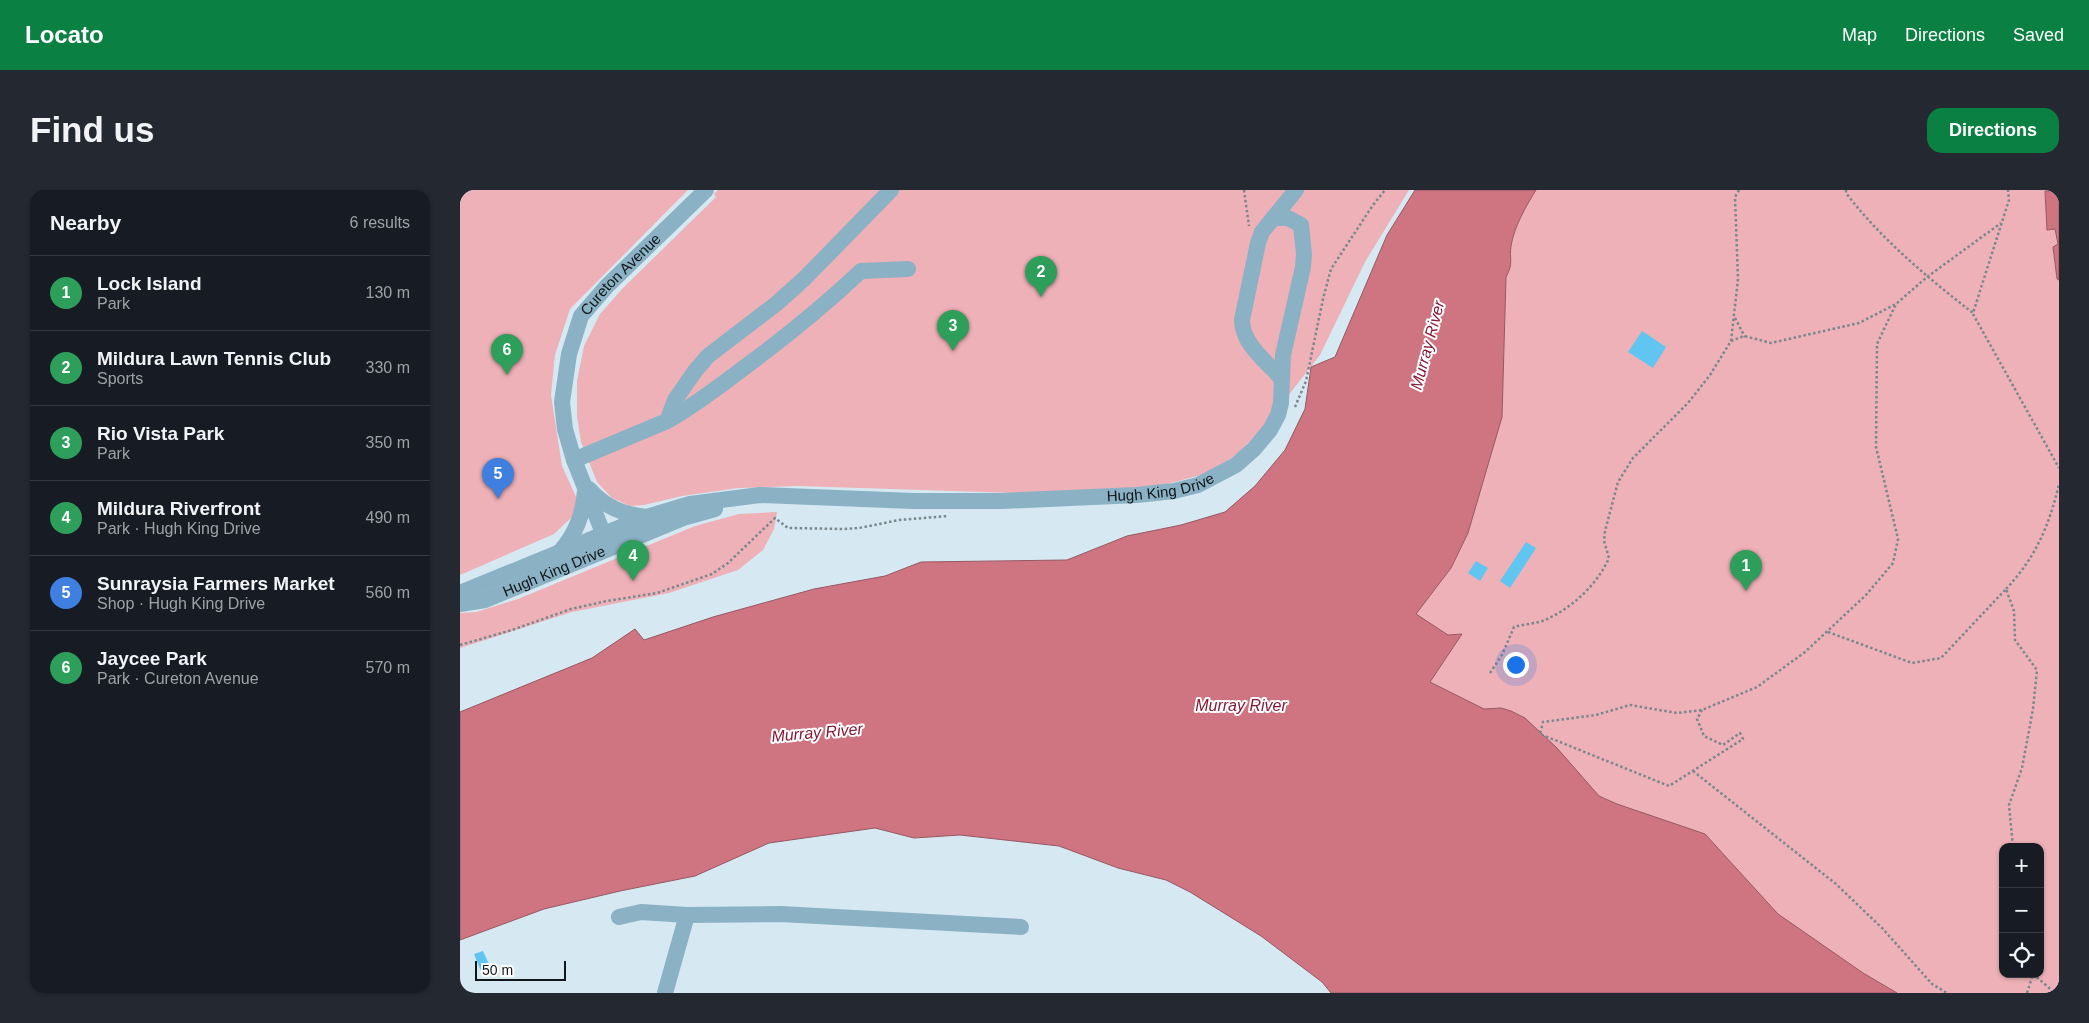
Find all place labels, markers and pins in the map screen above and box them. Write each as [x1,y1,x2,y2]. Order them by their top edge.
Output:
pin: 2 [1025,256,1057,297]
pin: 3 [937,310,969,351]
pin: 6 [491,334,523,375]
pin: 5 [482,458,514,499]
pin: 4 [617,540,649,581]
pin: 1 [1730,550,1762,591]

